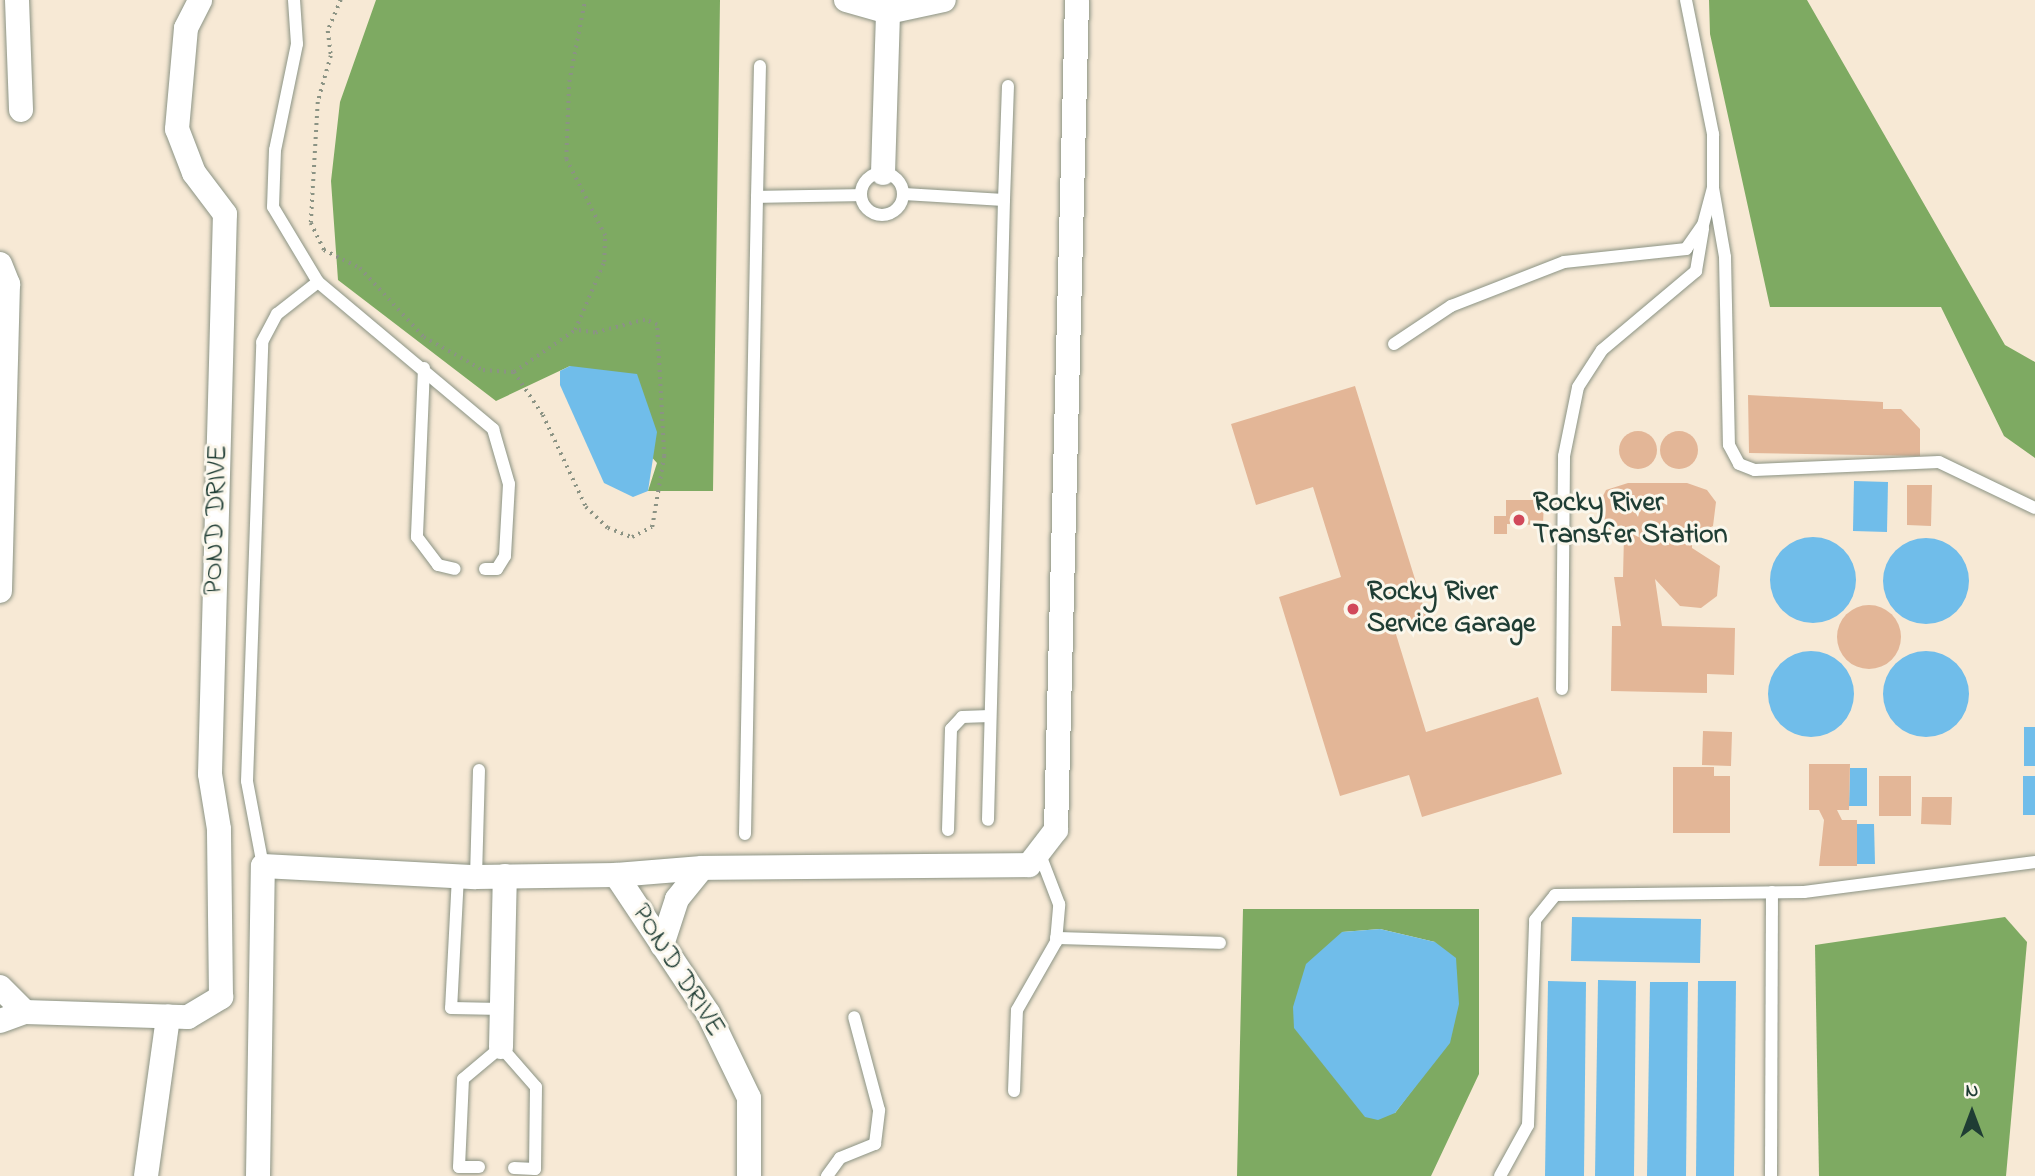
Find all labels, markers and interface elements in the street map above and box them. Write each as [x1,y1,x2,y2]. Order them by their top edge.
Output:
street label: POND DRIVE [198,444,236,596]
place label: Rocky River Transfer Station [1533,487,1727,553]
marker: Rocky River Transfer Station [1511,512,1527,528]
place label: Rocky River Service Garage [1367,576,1536,642]
marker: Rocky River Service Garage [1345,601,1361,617]
street label: POND DRIVE [623,898,731,1044]
north arrow [1937,1078,2007,1148]
text: N [1966,1078,1978,1105]

